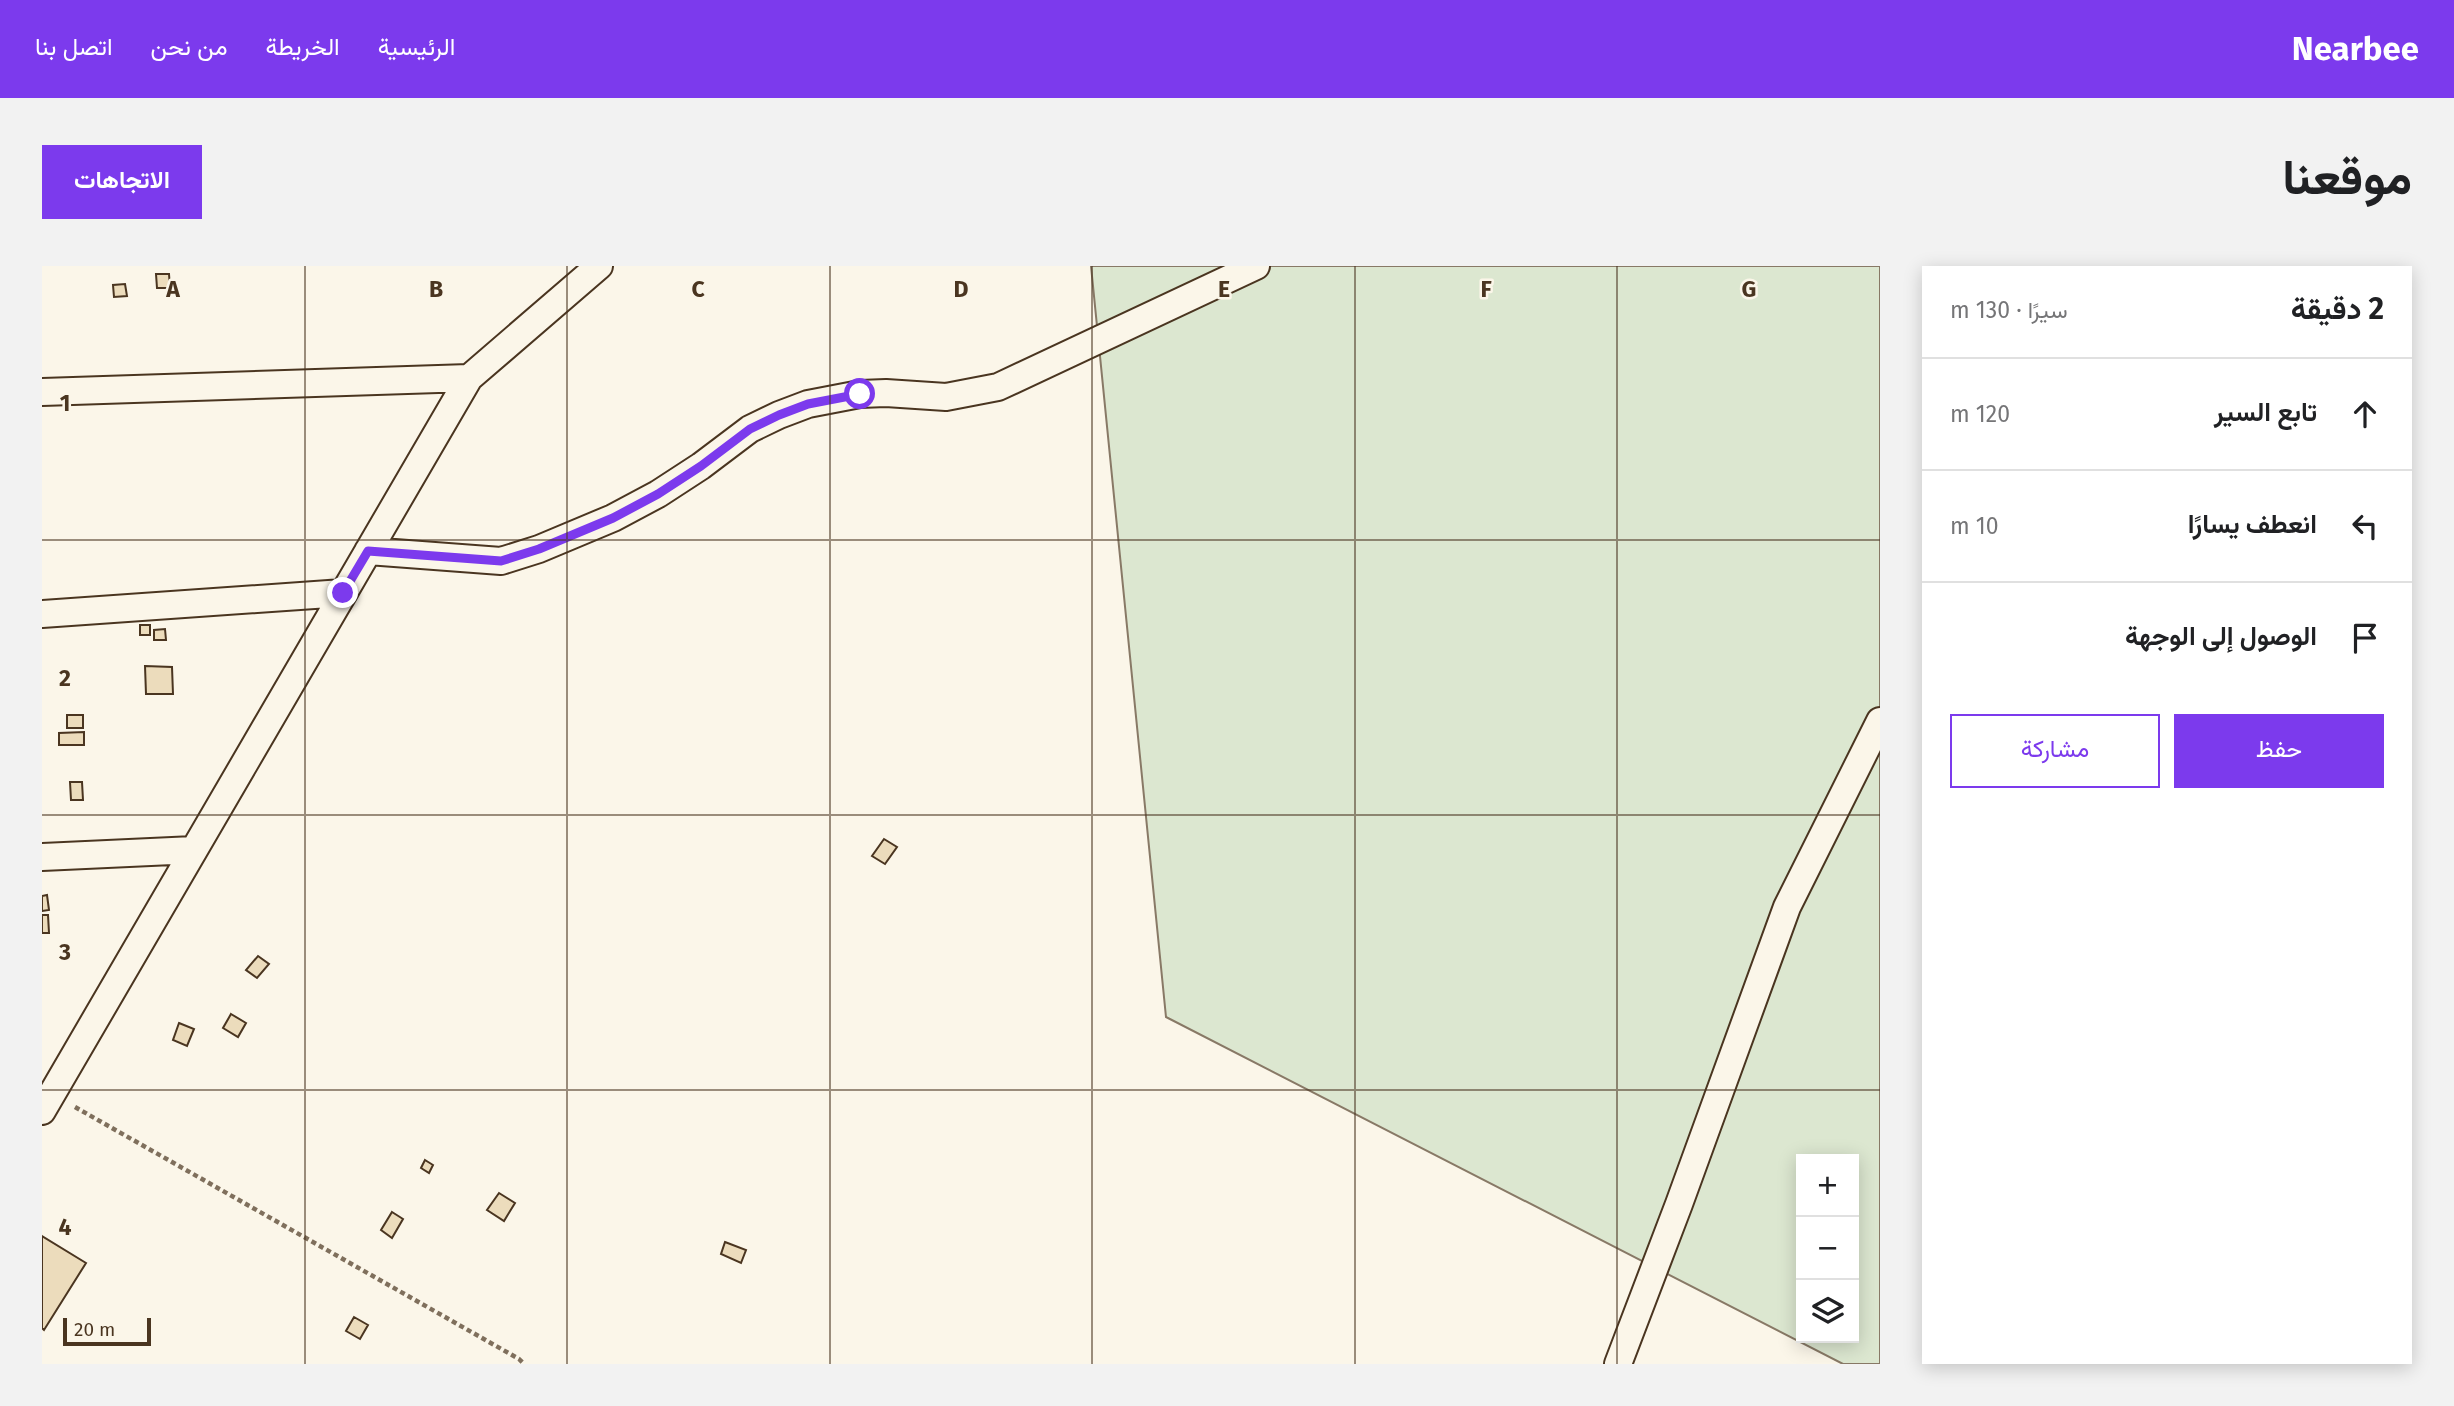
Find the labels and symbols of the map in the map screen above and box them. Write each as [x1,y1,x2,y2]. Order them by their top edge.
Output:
text: A [165,275,180,303]
text: B [429,275,443,303]
text: C [691,275,705,303]
text: D [954,275,969,303]
text: E [1218,275,1230,303]
text: F [1480,275,1492,303]
text: G [1742,275,1756,303]
route start [844,378,875,409]
text: 1 [60,389,70,417]
route end [327,577,358,608]
text: 2 [59,664,71,692]
text: 3 [58,938,71,966]
text: 4 [59,1213,72,1241]
scale bar [63,1315,150,1347]

